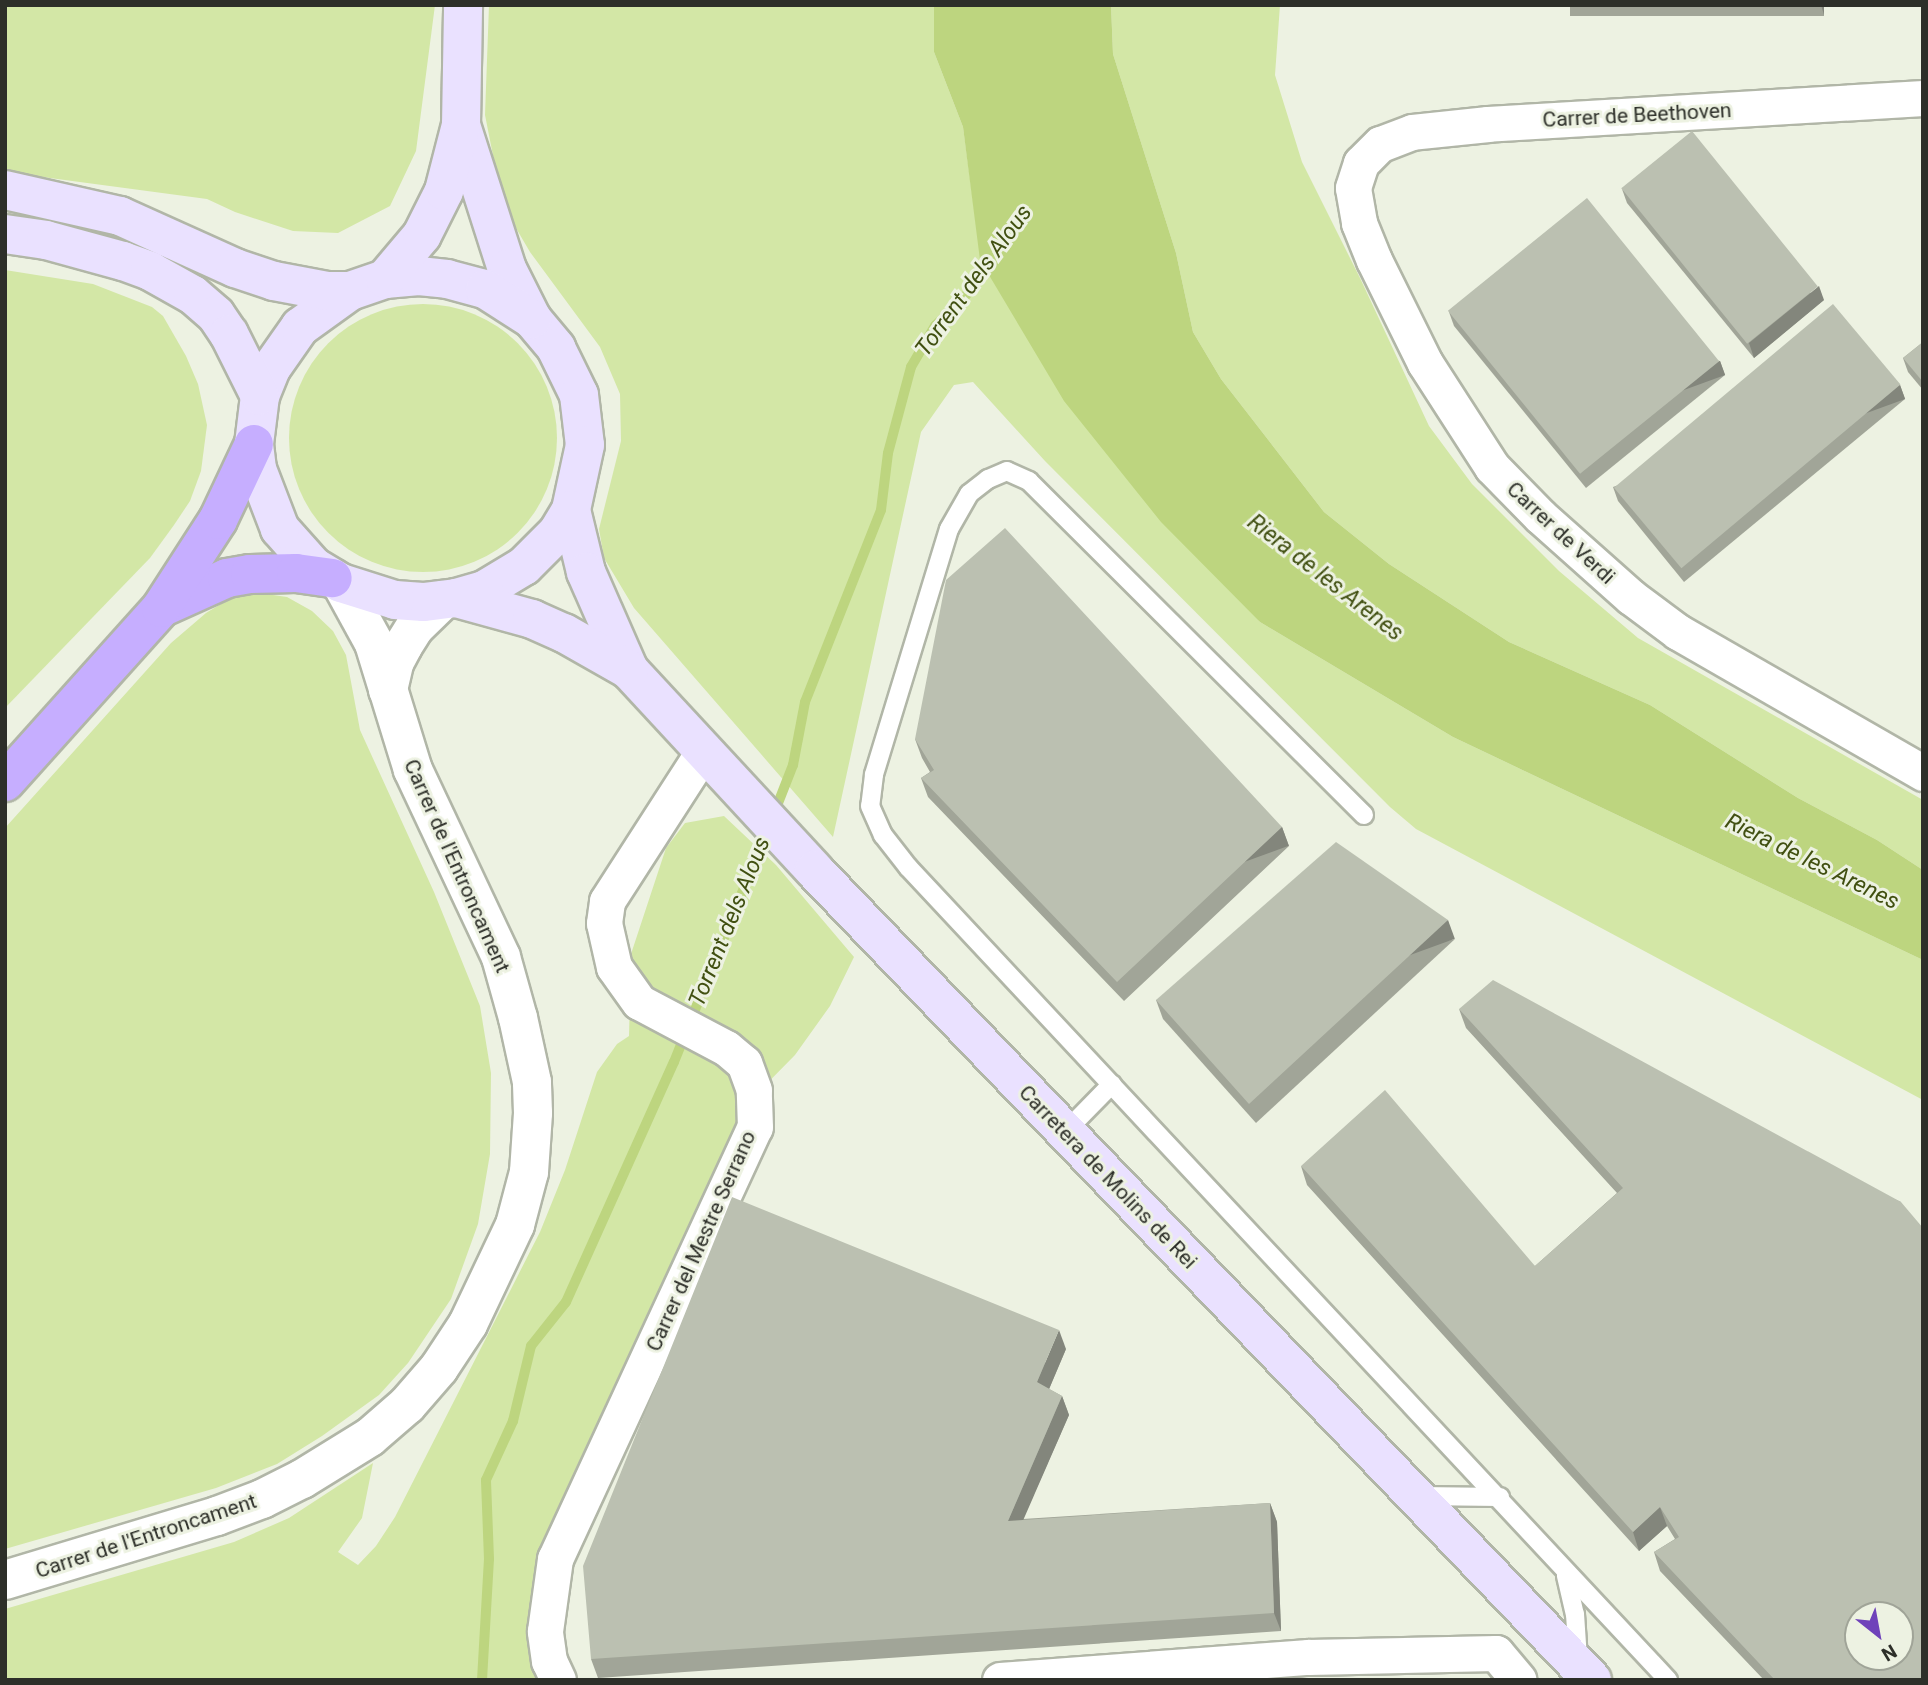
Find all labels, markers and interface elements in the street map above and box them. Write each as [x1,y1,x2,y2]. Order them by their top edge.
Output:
street label: Carrer de Beethoven [1542,97,1732,133]
water label: Torrent dels Alous [910,200,1038,362]
street label: Carrer de Verdi [1502,476,1620,590]
water label: Riera de les Arenes [1242,509,1408,647]
street label: Carrer de l'Entroncament [399,755,515,977]
water label: Riera de les Arenes [1721,808,1903,916]
water label: Torrent dels Alous [683,833,777,1011]
street label: Carretera de Molins de Rei [1014,1080,1202,1274]
street label: Carrer del Mestre Serrano [641,1127,761,1355]
street label: Carrer de l'Entroncament [32,1488,260,1584]
north arrow [1844,1601,1914,1671]
text: N [1877,1639,1901,1666]

